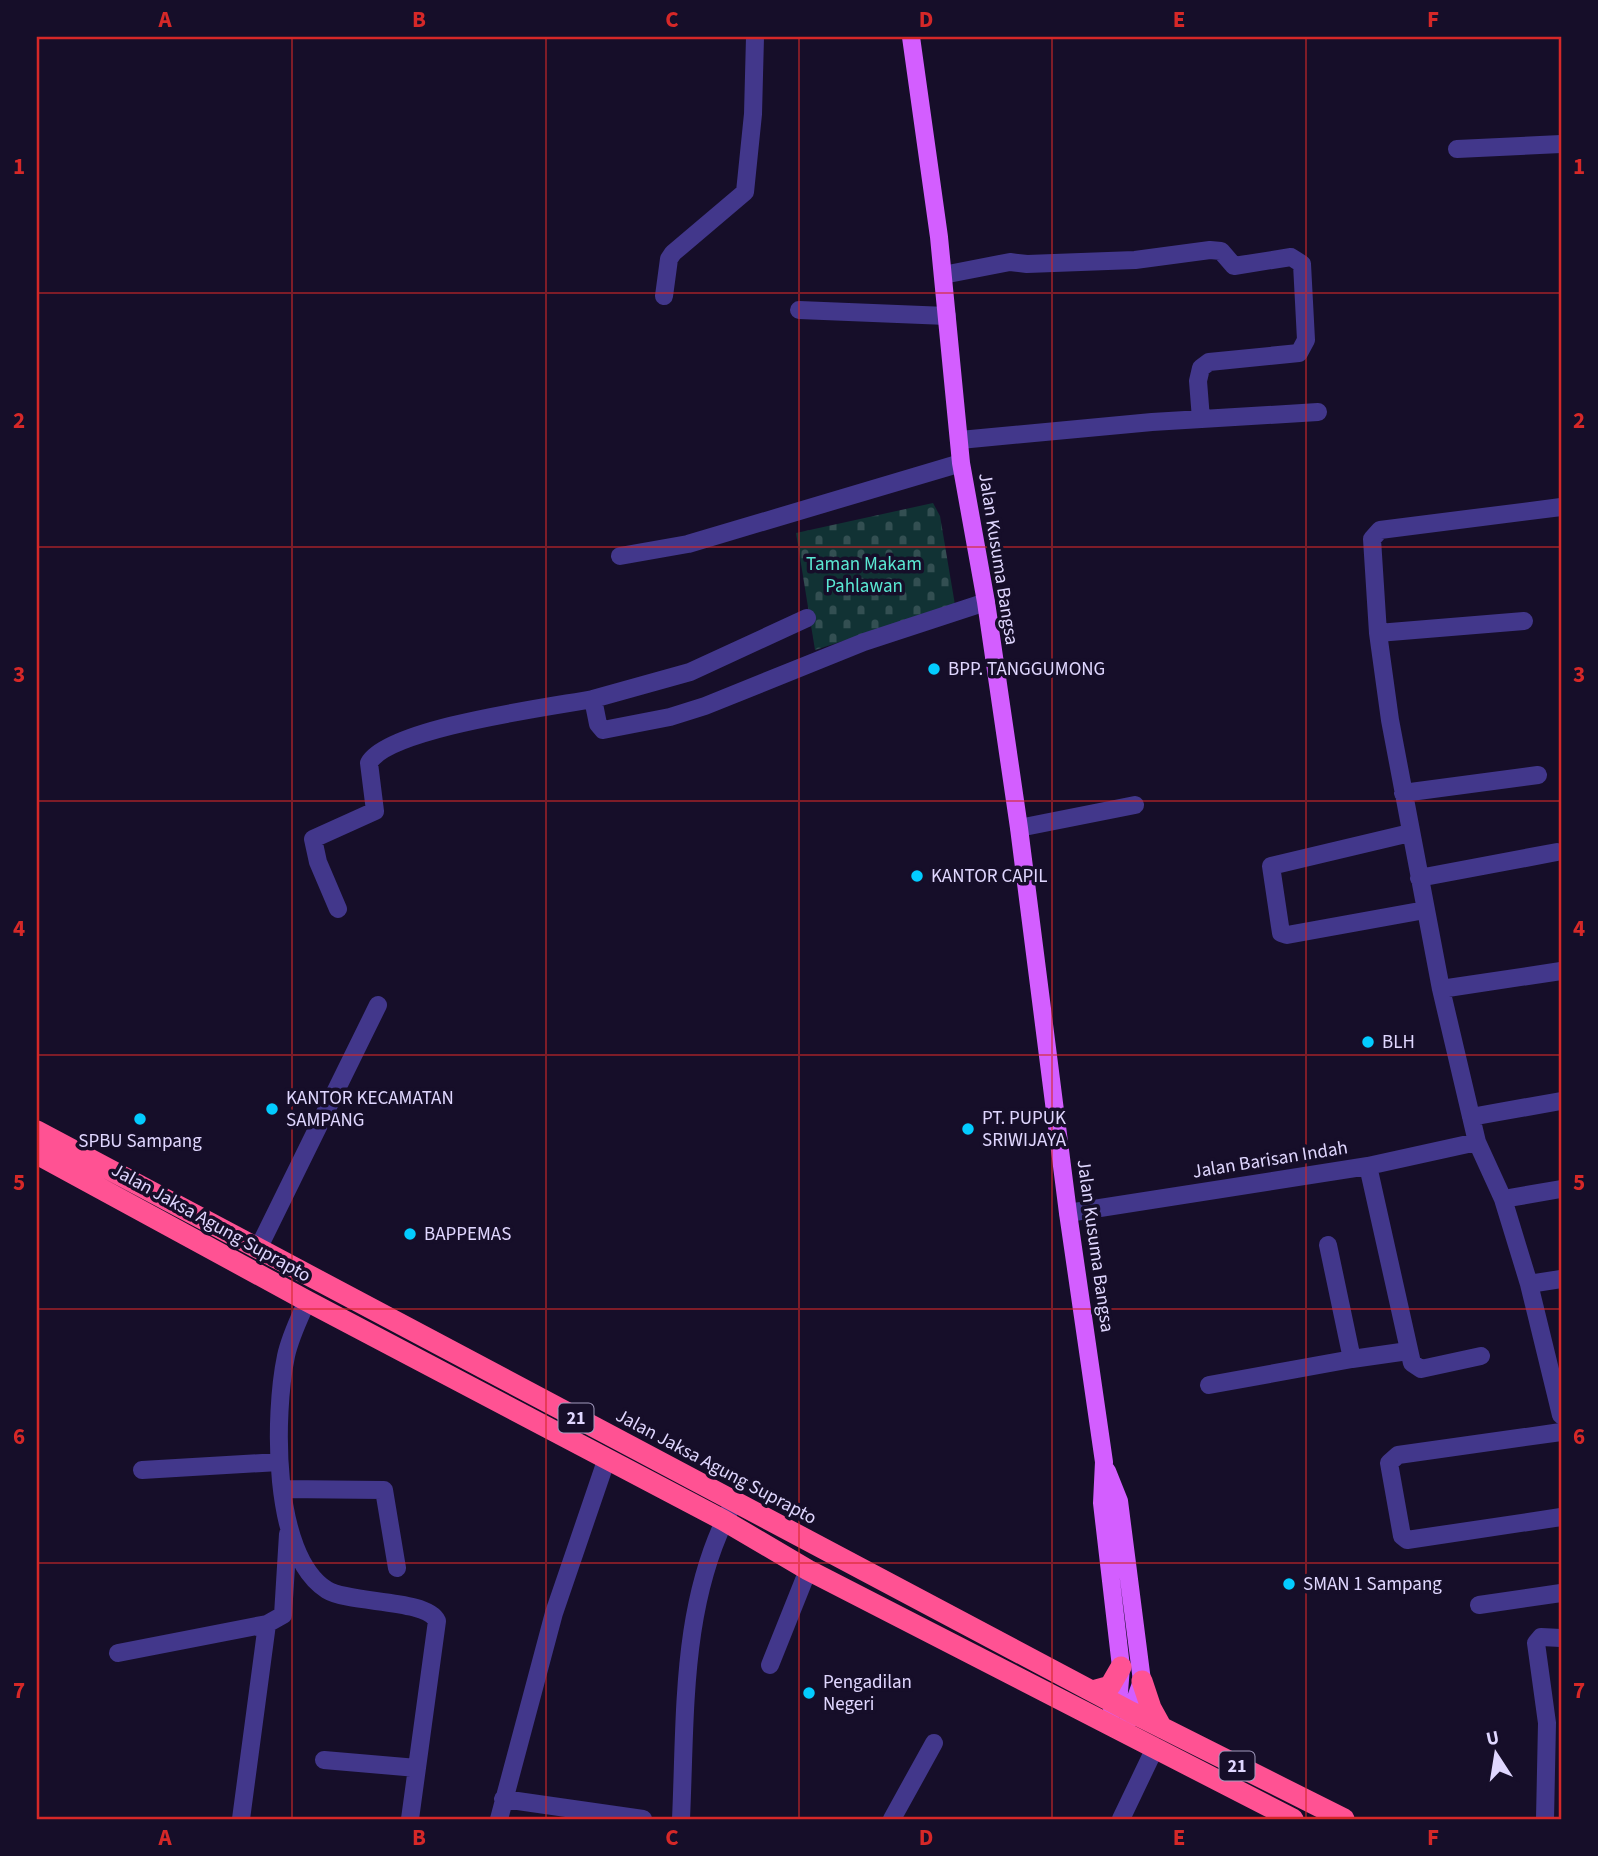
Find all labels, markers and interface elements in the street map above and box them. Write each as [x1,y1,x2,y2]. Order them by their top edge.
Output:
text: A [157,3,172,36]
text: B [412,3,426,36]
text: C [665,3,679,36]
text: D [919,3,933,36]
text: E [1173,3,1185,36]
text: F [1427,3,1439,36]
text: 1 [13,150,25,183]
text: 1 [1573,150,1585,183]
text: 2 [13,404,25,437]
text: 2 [1573,404,1585,437]
street label: Jalan Kusuma Bangsa [971,471,1025,647]
park label: Taman Makam Pahlawan [806,551,922,600]
place label: BPP. TANGGUMONG [948,656,1105,683]
text: 3 [13,658,25,691]
text: 3 [1573,658,1585,691]
marker: BPP. TANGGUMONG [926,661,942,677]
place label: KANTOR CAPIL [931,863,1048,890]
marker: KANTOR CAPIL [909,868,925,884]
text: 4 [13,912,25,945]
text: 4 [1573,912,1585,945]
place label: BLH [1382,1029,1415,1056]
marker: BLH [1360,1034,1376,1050]
place label: KANTOR KECAMATAN SAMPANG [286,1085,454,1134]
marker: KANTOR KECAMATAN SAMPANG [264,1101,280,1117]
place label: PT. PUPUK SRIWIJAYA [982,1105,1067,1154]
marker: SPBU Sampang [132,1111,148,1127]
marker: PT. PUPUK SRIWIJAYA [960,1121,976,1137]
place label: SPBU Sampang [78,1128,202,1155]
street label: Jalan Barisan Indah [1190,1134,1350,1186]
street label: Jalan Jaksa Agung Suprapto [106,1157,316,1289]
street label: Jalan Kusuma Bangsa [1070,1158,1120,1334]
text: 5 [13,1166,25,1199]
text: 5 [1573,1166,1585,1199]
place label: BAPPEMAS [424,1221,511,1248]
marker: BAPPEMAS [402,1226,418,1242]
street label: Jalan Jaksa Agung Suprapto [611,1402,821,1532]
road number: 21 [558,1404,594,1433]
text: 6 [13,1420,25,1453]
text: 6 [1573,1420,1585,1453]
place label: SMAN 1 Sampang [1303,1571,1442,1598]
marker: SMAN 1 Sampang [1281,1576,1297,1592]
place label: Pengadilan Negeri [823,1669,912,1718]
text: 7 [13,1674,25,1707]
text: 7 [1573,1674,1585,1707]
marker: Pengadilan Negeri [801,1685,817,1701]
north arrow [1462,1720,1532,1790]
text: U [1484,1724,1502,1753]
road number: 21 [1220,1751,1254,1780]
text: A [157,1821,172,1854]
text: B [412,1821,426,1854]
text: C [665,1821,679,1854]
text: D [919,1821,933,1854]
text: E [1173,1821,1185,1854]
text: F [1427,1821,1439,1854]

